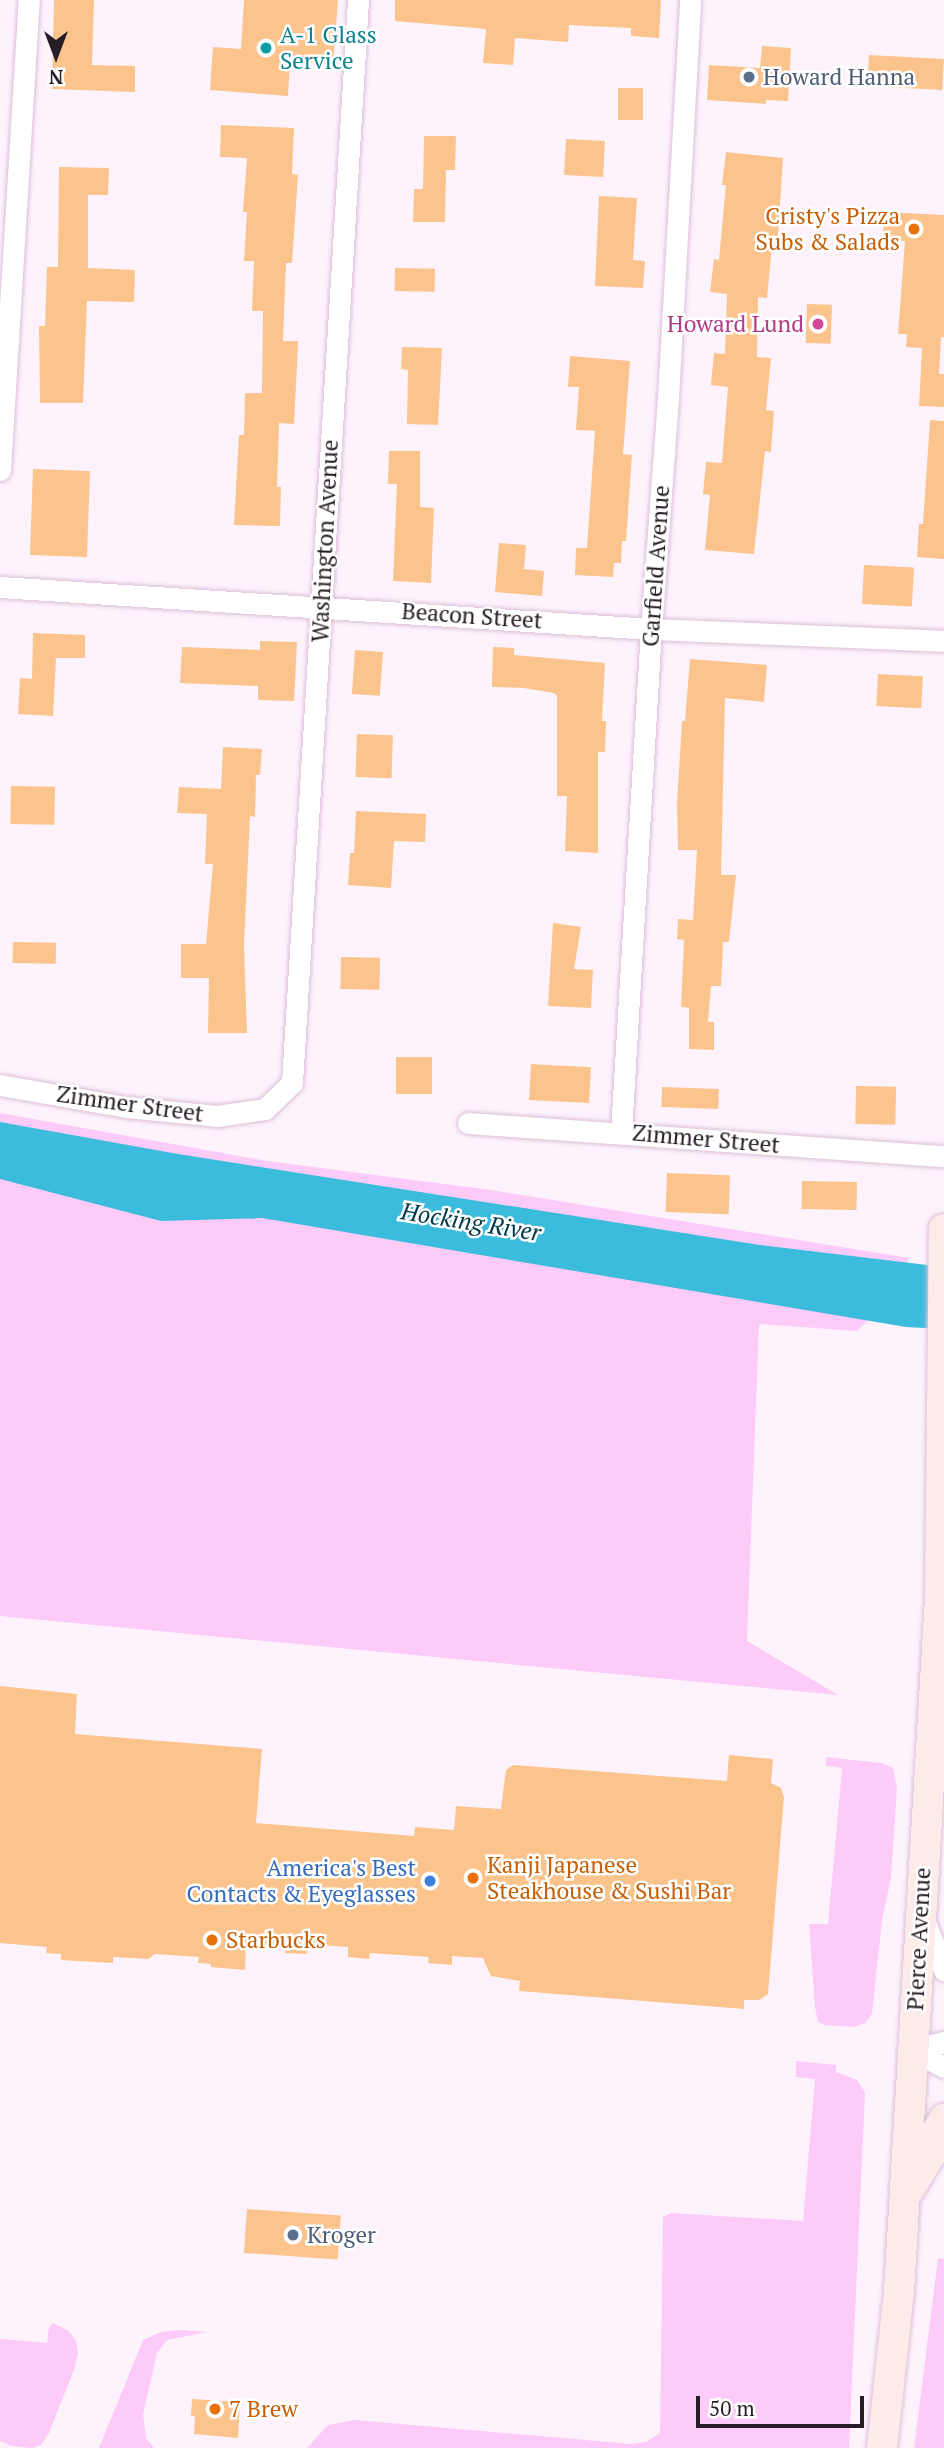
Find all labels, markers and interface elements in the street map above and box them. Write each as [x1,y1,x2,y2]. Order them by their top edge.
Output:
north arrow [21,21,91,91]
place label: A-1 Glass Service [280,21,377,75]
marker: A-1 Glass Service [258,40,274,56]
place label: Howard Hanna [763,63,915,91]
text: N [49,65,63,90]
marker: Howard Hanna [741,69,757,85]
place label: Cristy's Pizza Subs & Salads [756,202,900,256]
marker: Cristy's Pizza Subs & Salads [906,221,922,237]
place label: Howard Lund [667,310,804,338]
marker: Howard Lund [810,316,826,332]
street label: Washington Avenue [306,439,344,643]
street label: Garfield Avenue [637,484,675,648]
street label: Beacon Street [401,597,543,635]
street label: Zimmer Street [55,1080,205,1128]
street label: Zimmer Street [631,1119,781,1159]
water label: Hocking River [399,1197,543,1247]
place label: Kanji Japanese Steakhouse & Sushi Bar [487,1851,731,1905]
place label: America's Best Contacts & Eyeglasses [187,1854,416,1908]
street label: Pierce Avenue [901,1866,937,2012]
marker: Kanji Japanese Steakhouse & Sushi Bar [465,1870,481,1886]
marker: America's Best Contacts & Eyeglasses [422,1873,438,1889]
place label: Starbucks [226,1926,326,1954]
marker: Starbucks [204,1932,220,1948]
place label: Kroger [307,2221,376,2249]
marker: Kroger [285,2227,301,2243]
scale bar [699,2382,867,2426]
text: 50 m [709,2394,755,2422]
place label: 7 Brew [229,2395,298,2423]
marker: 7 Brew [207,2401,223,2417]

